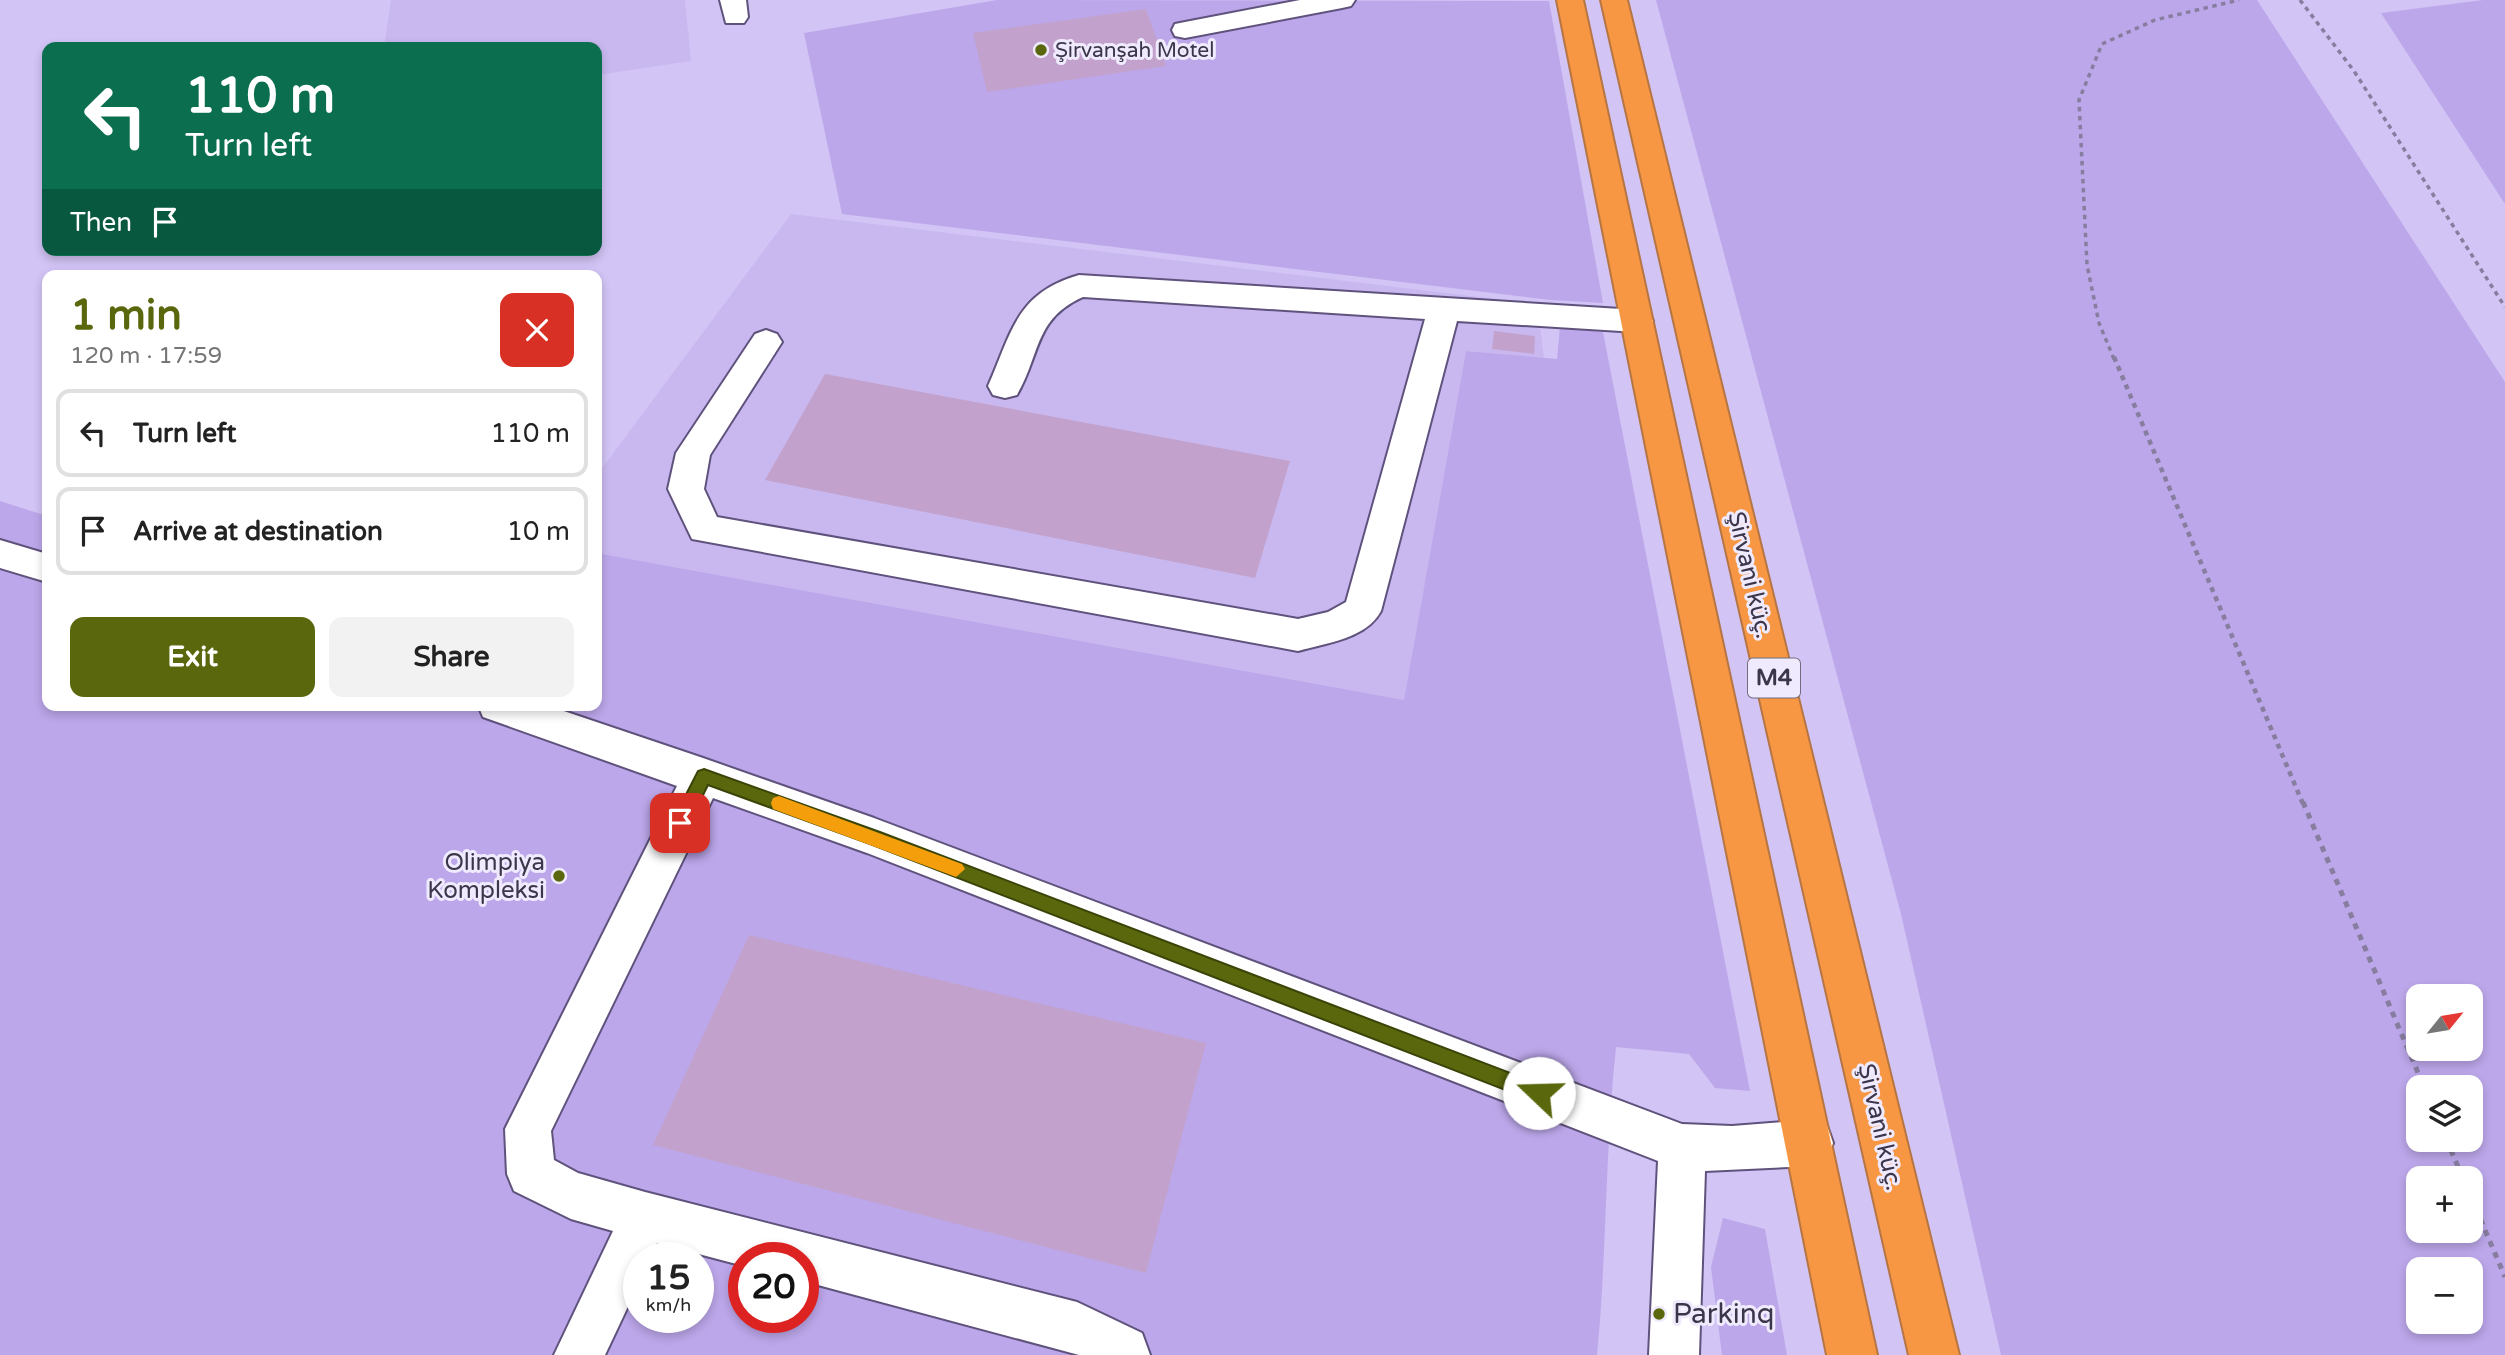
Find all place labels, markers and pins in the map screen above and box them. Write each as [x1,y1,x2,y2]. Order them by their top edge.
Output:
place label: Şirvanşah Motel [1055,38,1214,63]
marker: Şirvanşah Motel [1033,42,1049,58]
pin [650,793,710,853]
place label: Olimpiya Kompleksi [427,848,545,905]
marker: Olimpiya Kompleksi [551,868,567,884]
place label: Parkinq [1673,1297,1775,1331]
marker: Parkinq [1651,1306,1667,1322]

